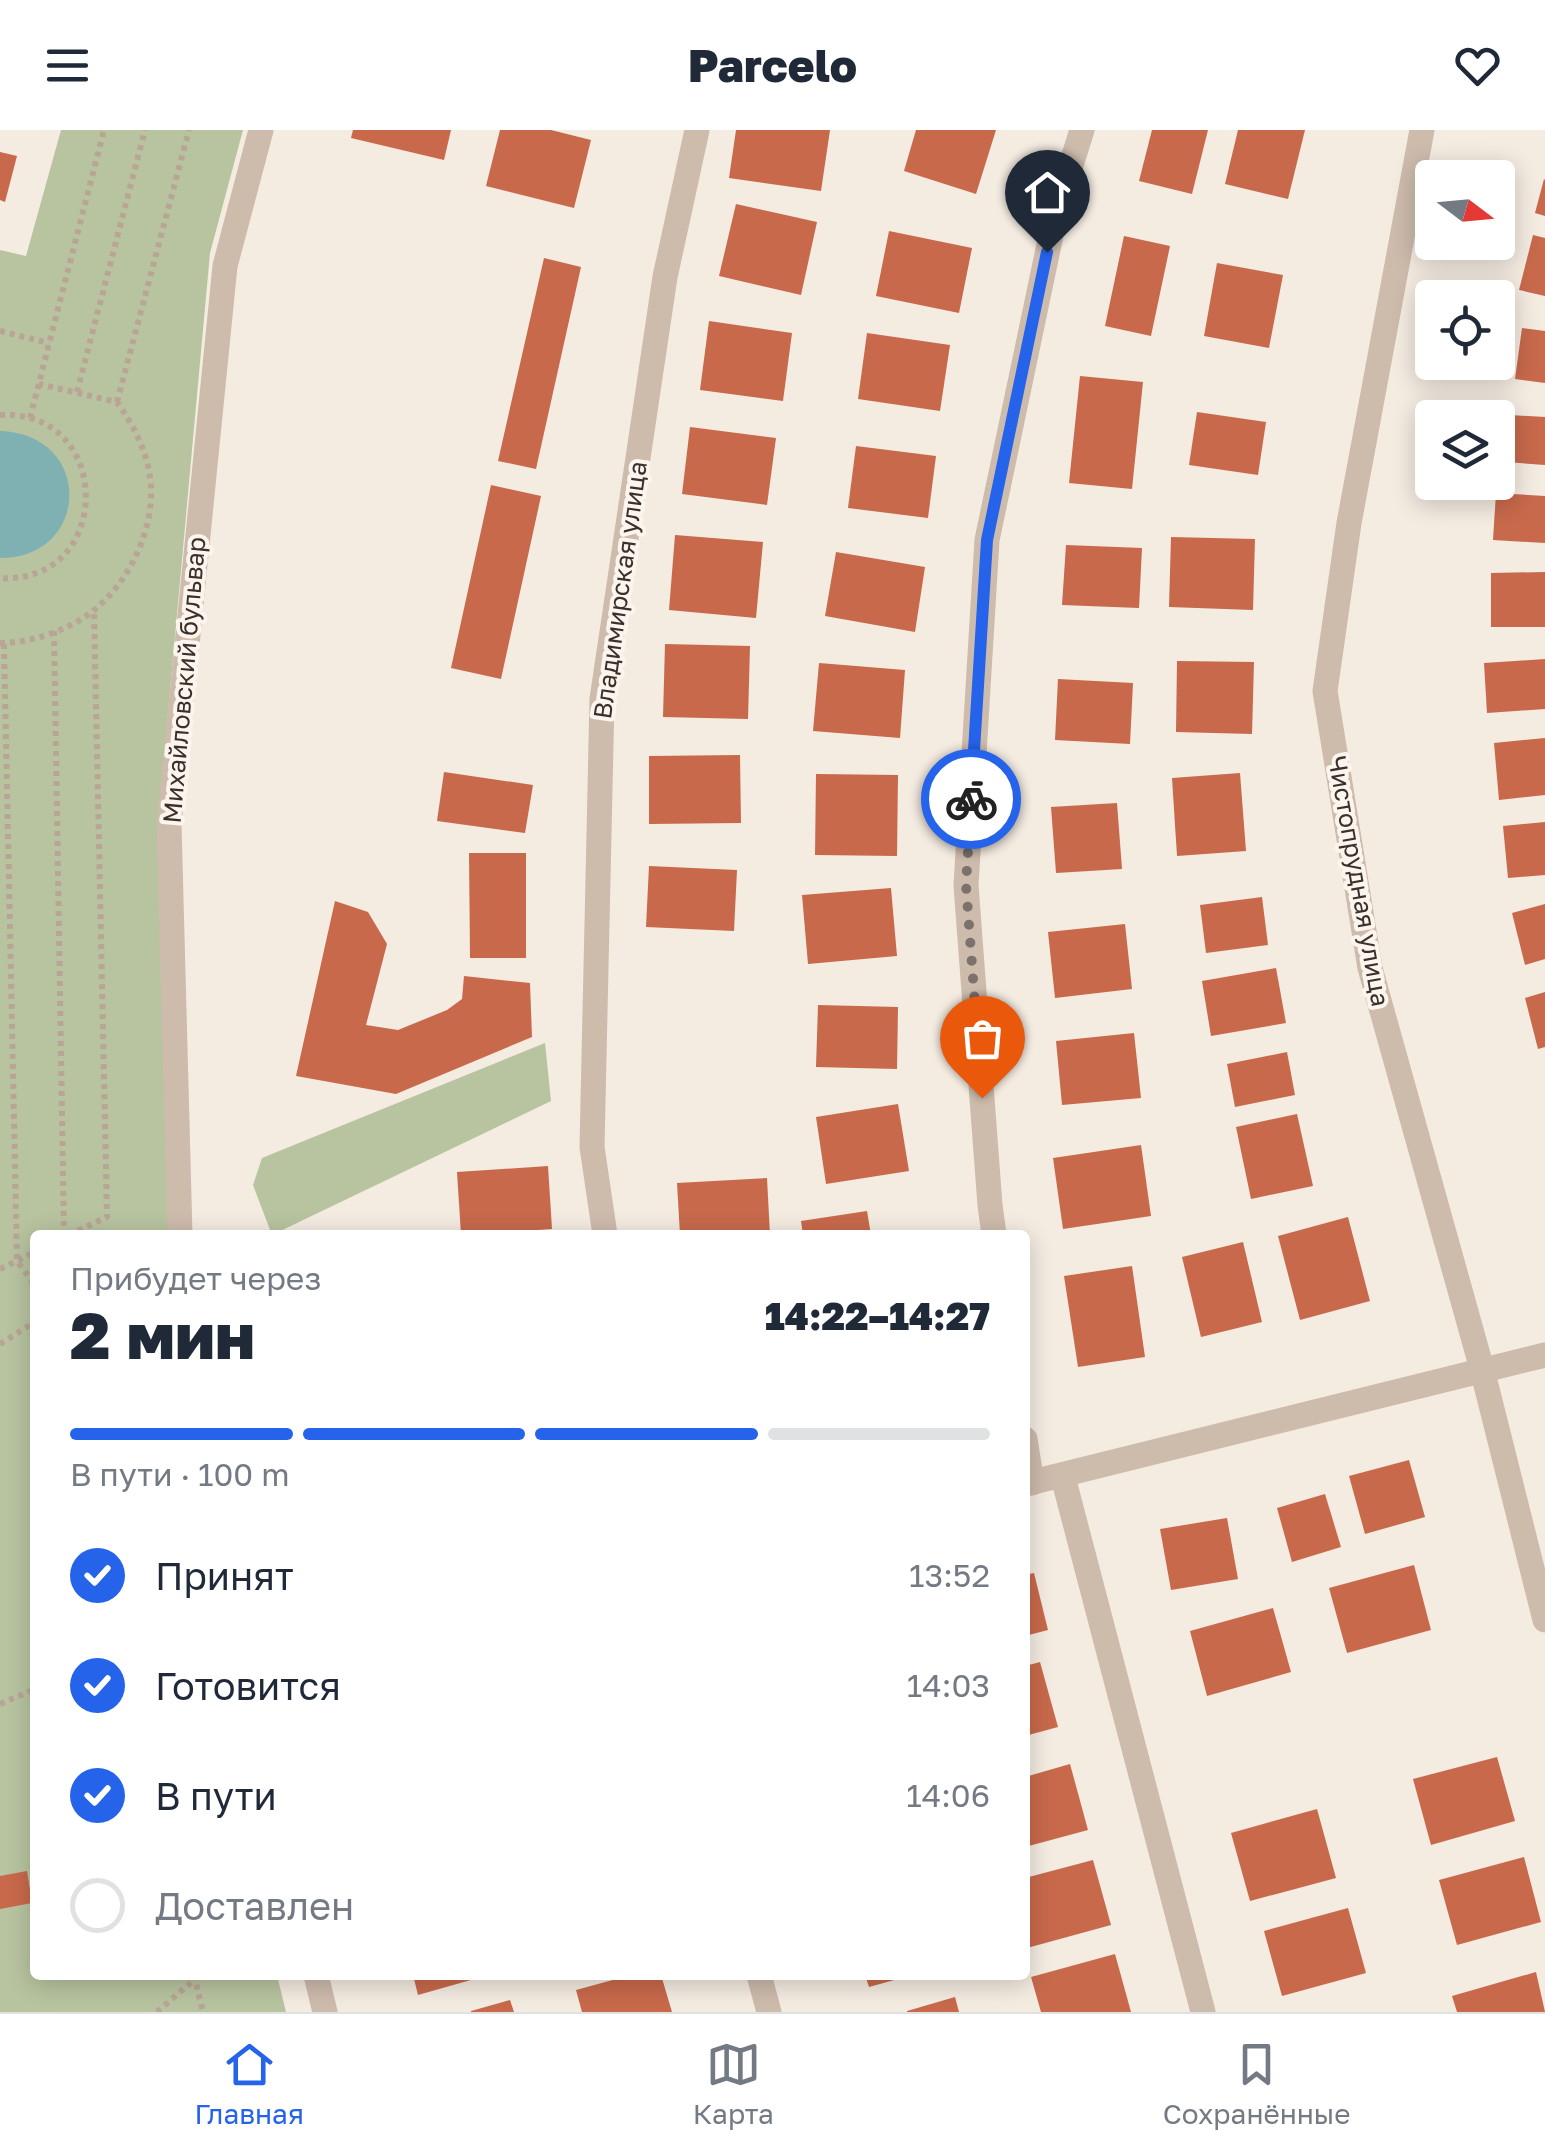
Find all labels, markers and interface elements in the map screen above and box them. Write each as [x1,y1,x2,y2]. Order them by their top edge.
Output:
icon: menu [40,38,95,93]
text: Parcelo [688,38,857,92]
icon: heart [1450,38,1505,93]
pin [1005,150,1090,253]
north arrow [1415,160,1515,260]
map controls [1415,160,1515,500]
icon: home [1020,165,1075,220]
button: locate [1415,280,1515,380]
button: layers [1415,400,1515,500]
street label: Владимирская улица [586,459,653,721]
street label: Михайловский бульвар [156,535,211,824]
courier [921,749,1021,849]
street label: Чистопрудная улица [1322,753,1397,1009]
icon: bike [944,772,999,827]
pin [940,996,1025,1099]
icon: bag [955,1011,1010,1066]
text: Прибудет через [70,1259,321,1297]
text: 14:22–14:27 [765,1293,990,1338]
text: 2 мин [70,1295,255,1373]
text: В пути · 100 m [70,1455,290,1493]
icon: check [70,1548,125,1603]
text: Принят [155,1553,294,1598]
text: 13:52 [909,1556,990,1594]
icon: check [70,1658,125,1713]
text: Готовится [155,1663,341,1708]
text: 14:03 [907,1666,990,1704]
icon: check [70,1768,125,1823]
text: В пути [155,1773,277,1818]
text: 14:06 [906,1776,990,1814]
text: Доставлен [155,1883,354,1928]
tab: Главная [194,2037,304,2130]
tab: Карта [693,2037,774,2130]
tab: Сохранённые [1163,2037,1351,2130]

